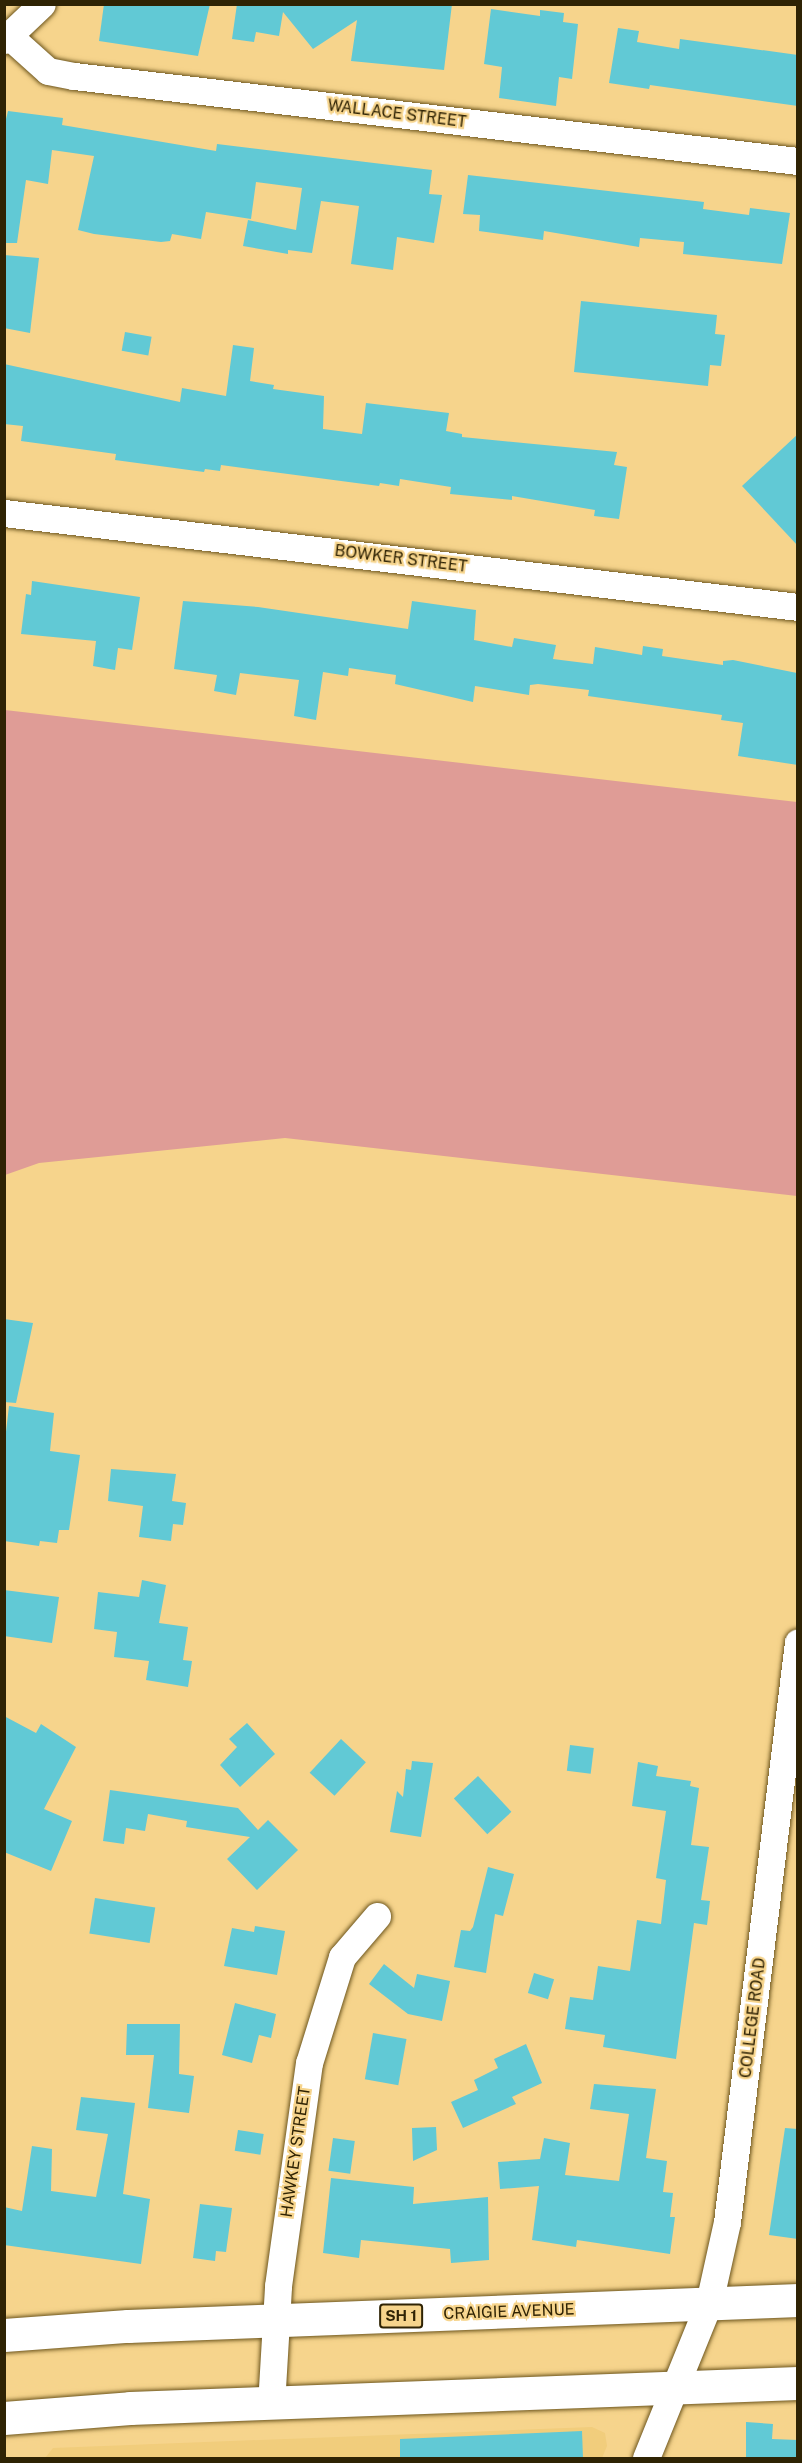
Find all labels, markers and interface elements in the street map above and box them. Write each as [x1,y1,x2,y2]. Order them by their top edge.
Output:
street label: WALLACE STREET [327,96,467,132]
street label: BOWKER STREET [334,541,468,577]
street label: COLLEGE ROAD [736,1957,770,2079]
street label: HAWKEY STREET [277,2085,315,2219]
street label: CRAIGIE AVENUE [443,2300,575,2324]
road number: SH 1 [378,2304,424,2328]

